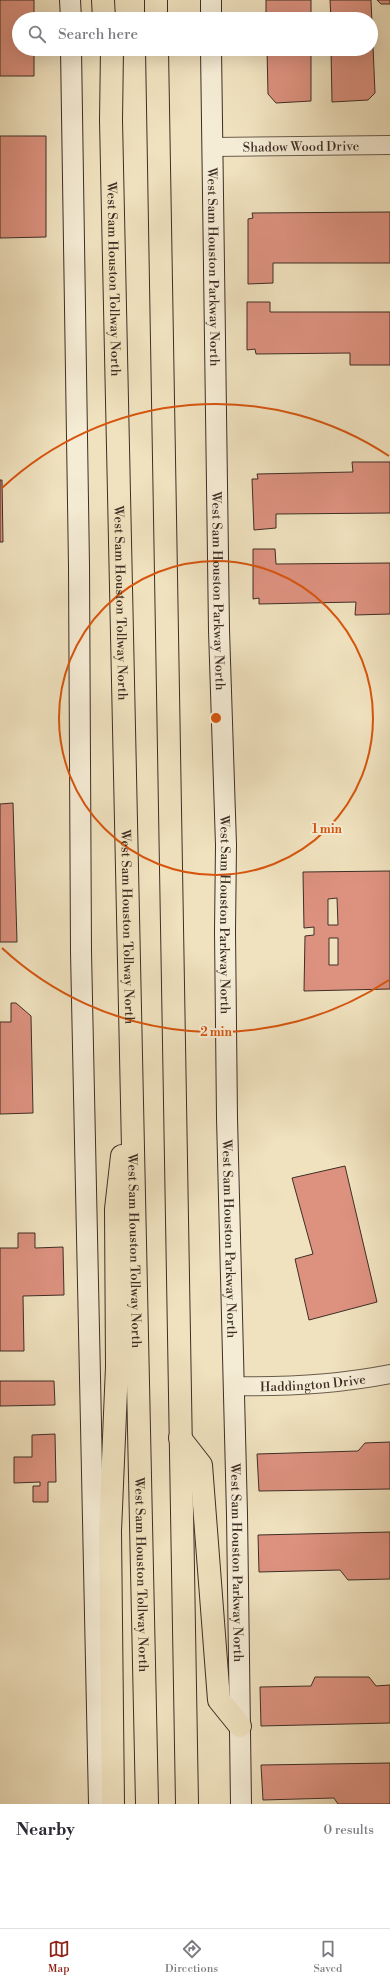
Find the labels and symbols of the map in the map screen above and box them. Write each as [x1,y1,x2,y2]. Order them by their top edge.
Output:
street label: Shadow Wood Drive [243,138,360,156]
street label: West Sam Houston Parkway North [204,166,222,367]
street label: West Sam Houston Tollway North [103,180,123,377]
street label: West Sam Houston Parkway North [208,490,228,691]
street label: West Sam Houston Tollway North [110,504,130,701]
centre of rings [209,711,223,725]
street label: West Sam Houston Parkway North [216,814,233,1015]
text: 1 min [312,822,343,837]
street label: West Sam Houston Tollway North [117,828,137,1025]
text: 2 min [200,1025,232,1040]
street label: West Sam Houston Parkway North [219,1138,240,1339]
street label: West Sam Houston Tollway North [124,1152,144,1349]
street label: Haddington Drive [260,1371,367,1395]
street label: West Sam Houston Parkway North [227,1462,246,1662]
street label: West Sam Houston Tollway North [131,1476,151,1673]

